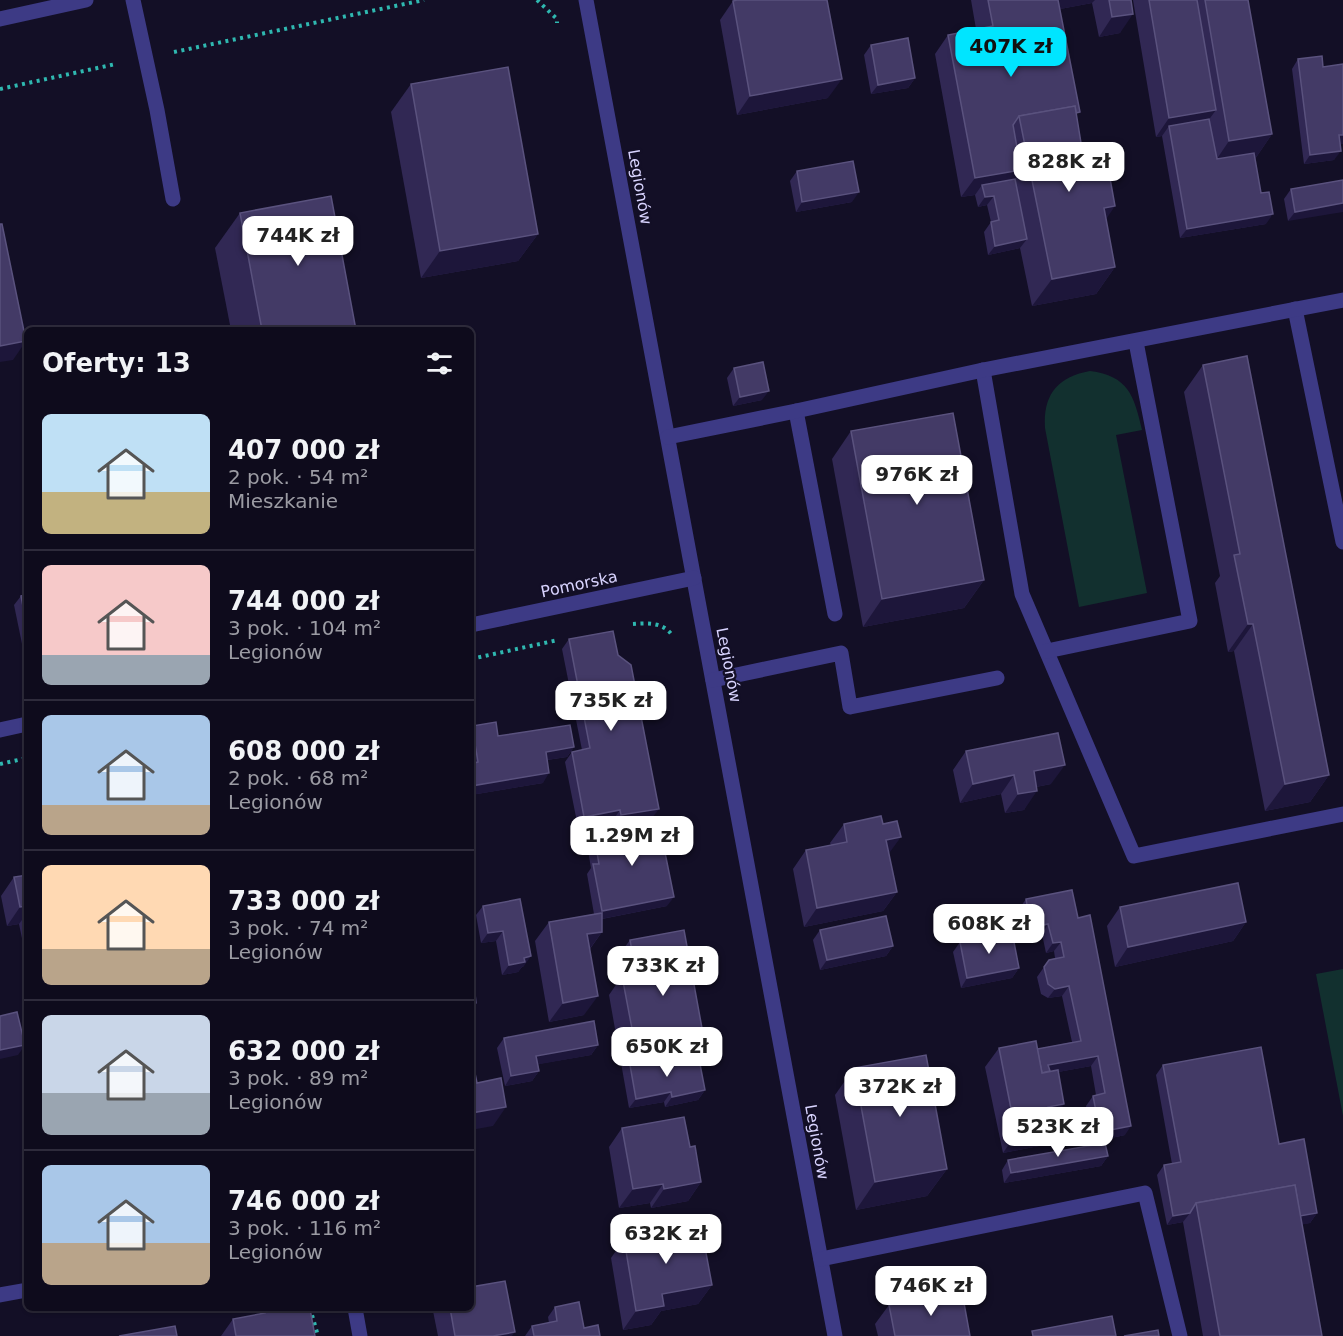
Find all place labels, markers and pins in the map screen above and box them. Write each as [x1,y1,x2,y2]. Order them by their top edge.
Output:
pin: 407K zł [956,27,1066,78]
pin: 828K zł [1014,142,1124,193]
pin: 744K zł [243,216,353,267]
pin: 976K zł [862,455,972,506]
pin: 735K zł [556,681,666,732]
pin: 1.29M zł [570,816,694,867]
pin: 608K zł [934,904,1044,955]
pin: 733K zł [608,946,718,997]
pin: 650K zł [612,1027,722,1078]
pin: 372K zł [845,1067,955,1118]
pin: 523K zł [1003,1107,1113,1158]
pin: 632K zł [611,1214,721,1265]
pin: 746K zł [876,1266,986,1317]

